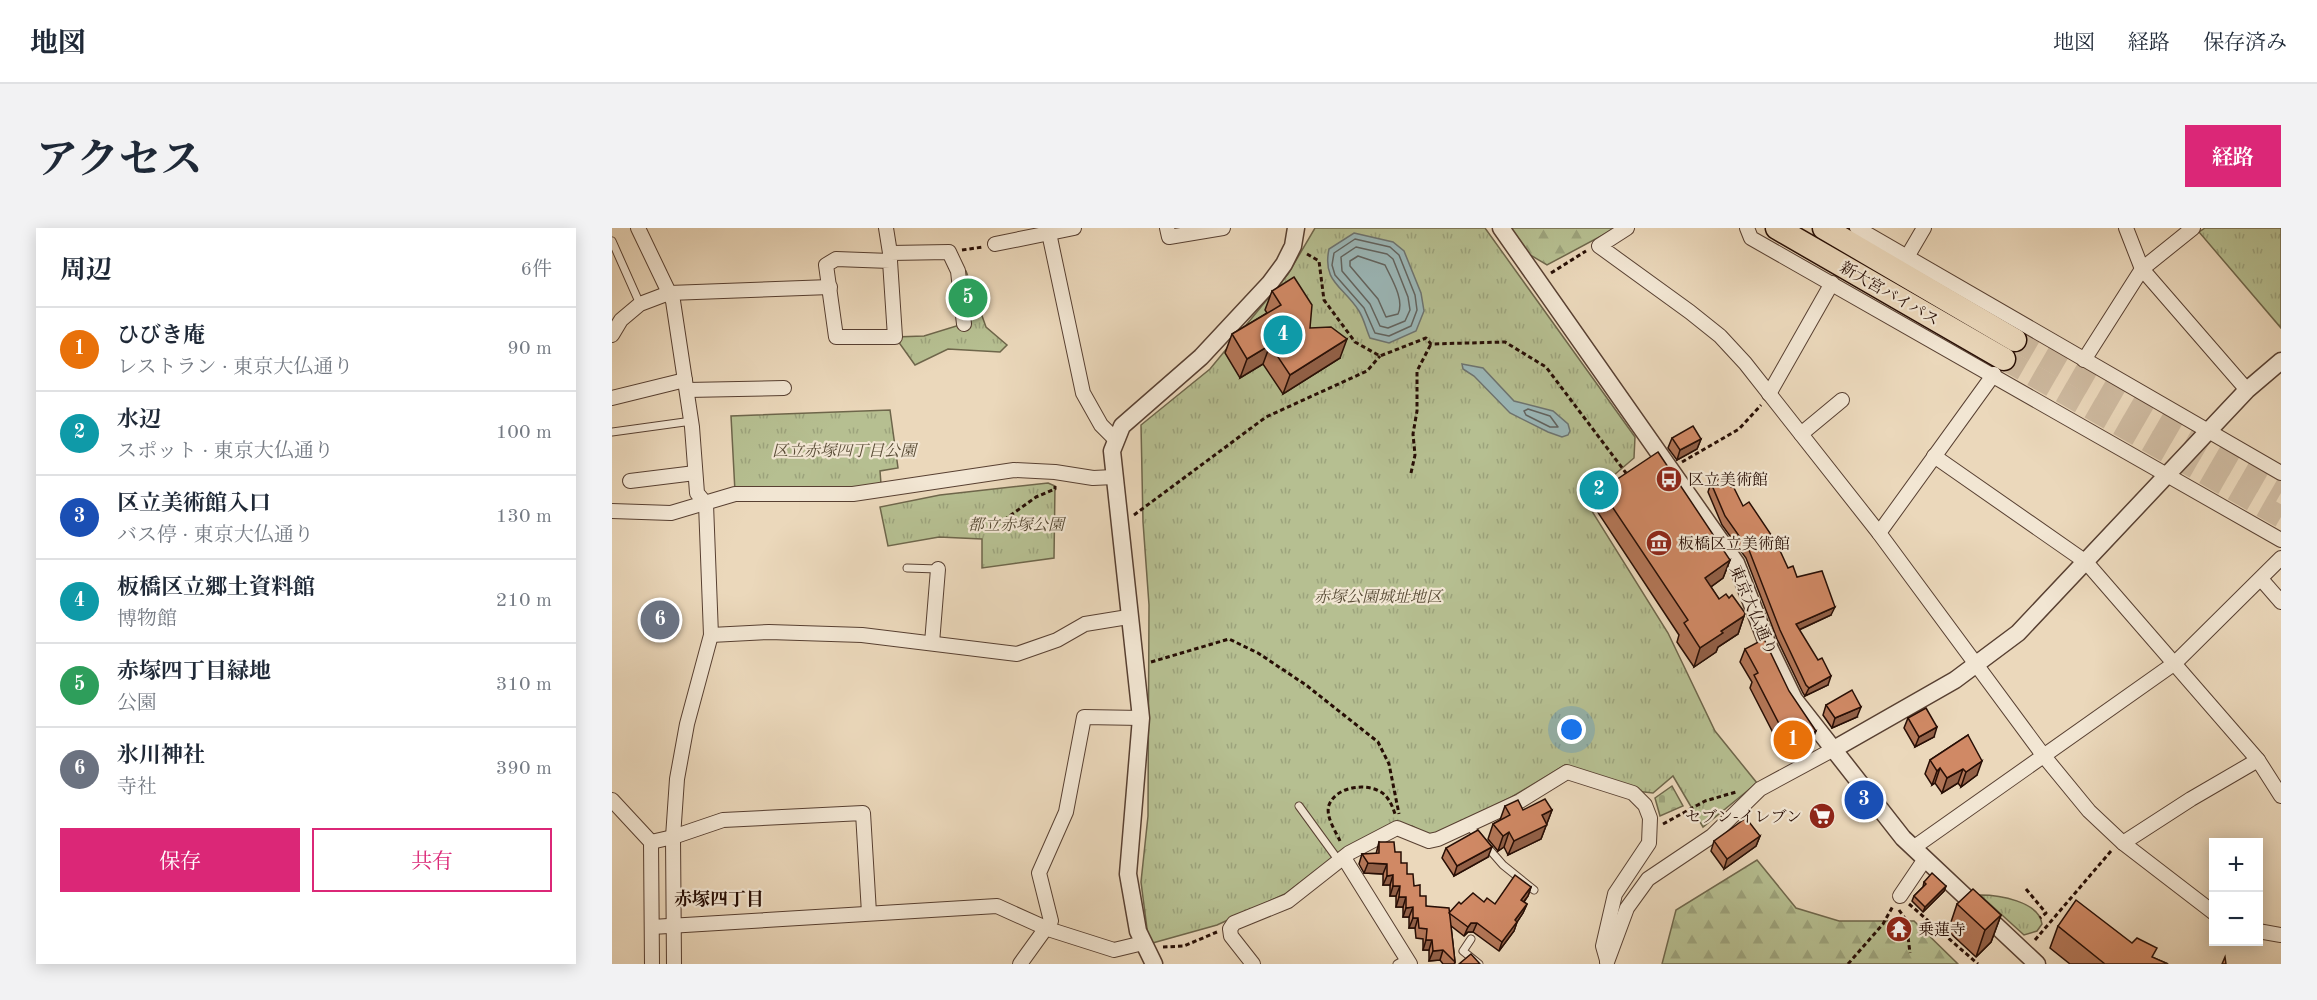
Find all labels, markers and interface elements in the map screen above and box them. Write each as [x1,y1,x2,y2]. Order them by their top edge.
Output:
text: 地図 [30,31,86,59]
text: 地図 [2053,33,2095,54]
text: 経路 [2128,33,2170,54]
text: 保存済み [2203,33,2287,54]
button: 経路 [2185,125,2281,187]
text: アクセス [36,141,203,183]
text: 周辺 [60,258,112,284]
street label: 新大宮バイパス [1837,258,1942,330]
text: 6件 [520,260,552,280]
pin: 5 [948,276,988,320]
pin: 4 [1264,312,1302,358]
text: ひびき庵 [117,325,205,347]
text: 1 [74,339,85,359]
text: 90 m [507,339,552,359]
text: レストラン · 東京大仏通り [117,358,353,378]
text: 水辺 [117,409,161,431]
text: 2 [74,423,85,443]
text: 100 m [496,423,552,443]
text: スポット · 東京大仏通り [117,442,334,462]
park label: 区立赤塚四丁目公園 [772,442,919,460]
bus stop icon: 区立美術館 [1654,464,1684,494]
pin: 2 [1580,468,1618,512]
place label: 区立美術館 [1688,471,1768,489]
text: 区立美術館入口 [117,493,271,515]
text: 3 [74,507,85,527]
text: 130 m [496,507,552,527]
park label: 都立赤塚公園 [968,516,1067,534]
text: バス停 · 東京大仏通り [117,526,314,546]
museum icon: 板橋区立美術館 [1644,528,1674,558]
place label: 板橋区立美術館 [1678,535,1790,553]
street label: 東京大仏通り [1726,563,1780,658]
text: 板橋区立郷土資料館 [117,577,315,599]
park label: 赤塚公園城址地区 [1314,588,1444,606]
text: 4 [74,591,85,611]
text: 210 m [496,591,552,611]
pin: 6 [640,598,680,642]
text: 博物館 [117,610,177,630]
text: 赤塚四丁目緑地 [117,661,271,683]
text: 5 [74,675,85,695]
text: 310 m [496,675,552,695]
text: 公園 [117,694,157,714]
your location [1557,715,1586,744]
pin: 1 [1774,718,1812,762]
text: 氷川神社 [117,745,205,767]
text: 6 [74,759,85,779]
text: 390 m [496,759,552,779]
text: 寺社 [117,778,157,798]
pin: 3 [1844,778,1884,822]
supermarket icon: セブン-イレブン [1807,801,1837,831]
place label: セブン-イレブン [1685,809,1802,826]
button: 保存 [60,828,300,892]
button: 共有 [312,828,552,892]
map controls [2209,838,2263,946]
button: + [2209,838,2263,892]
district label: 赤塚四丁目 [674,889,764,909]
button: − [2209,892,2263,946]
temple icon: 乗蓮寺 [1884,914,1914,944]
place label: 乗蓮寺 [1918,921,1966,939]

